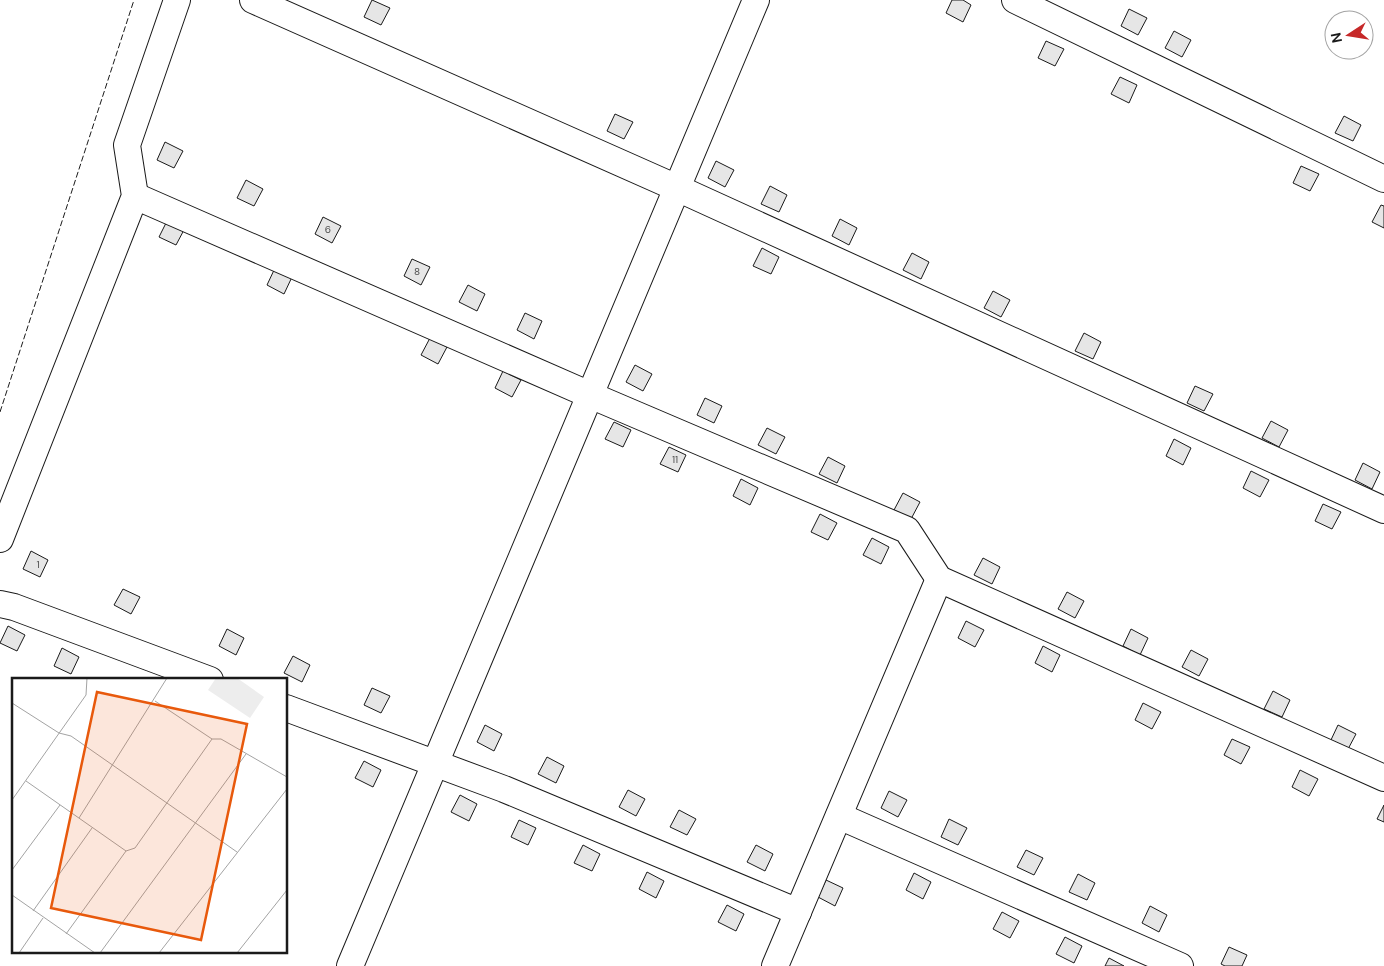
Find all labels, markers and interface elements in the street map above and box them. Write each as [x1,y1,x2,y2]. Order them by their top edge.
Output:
north arrow [1324,10,1374,60]
text: N [1326,31,1346,45]
house number: 6 [325,223,331,236]
house number: 8 [414,265,420,278]
house number: 11 [672,453,678,466]
house number: 1 [36,558,40,571]
inset map [12,678,288,954]

